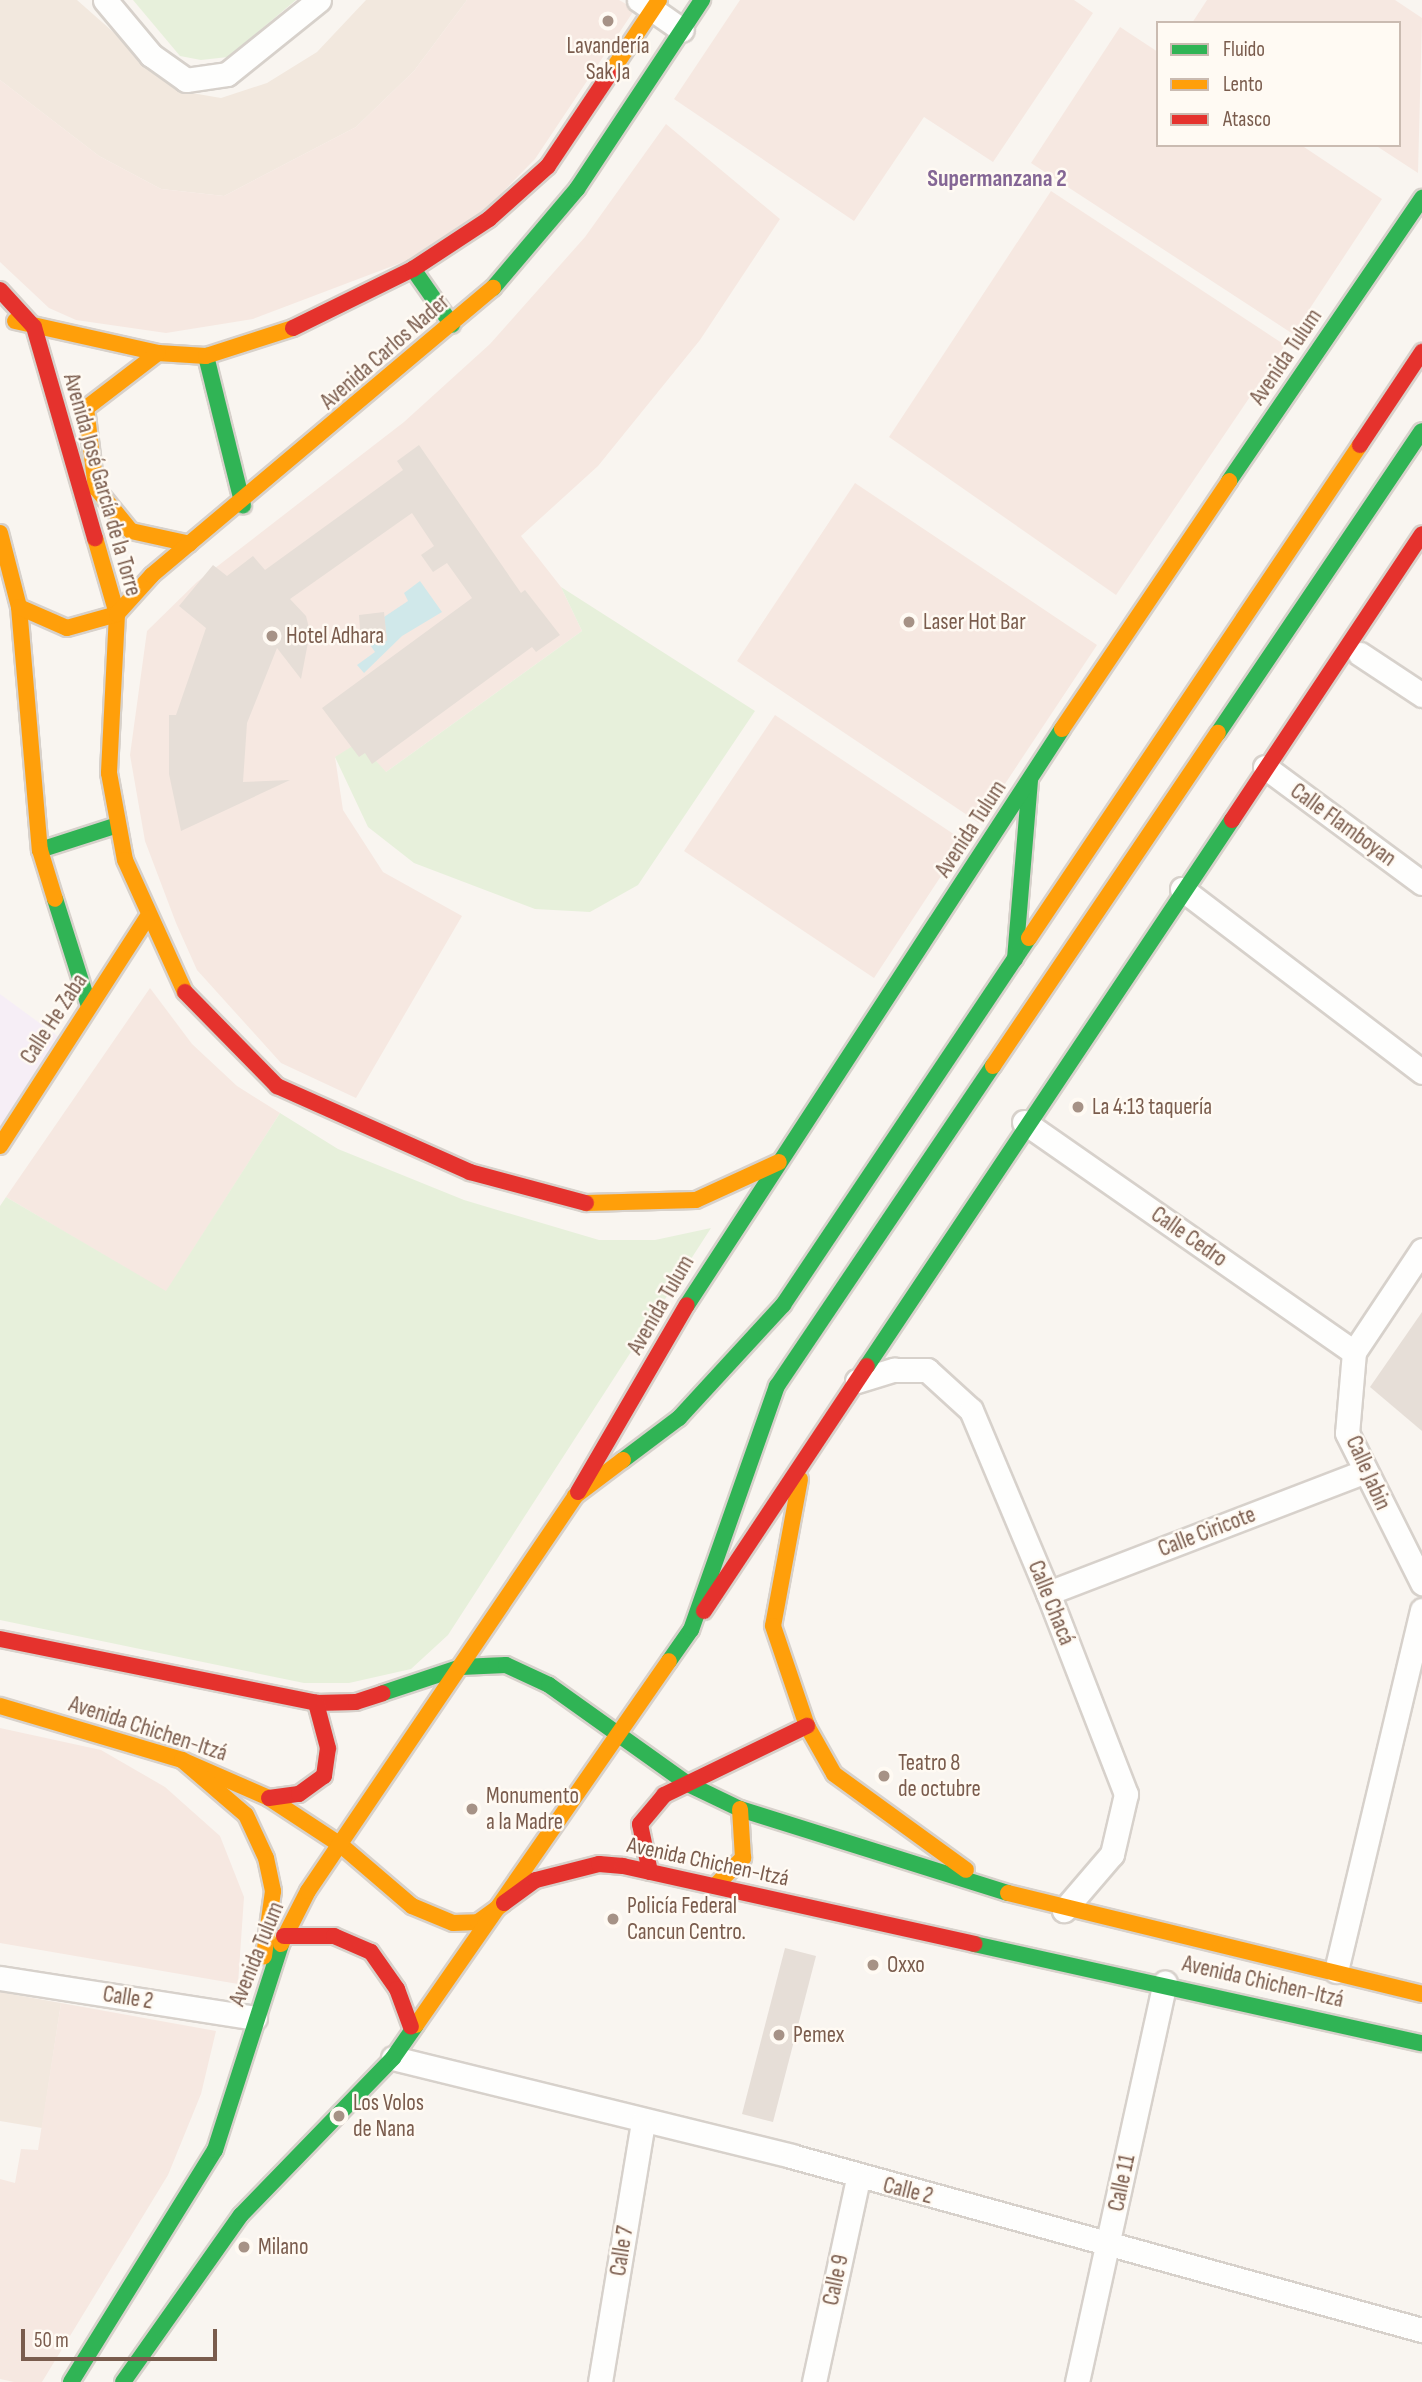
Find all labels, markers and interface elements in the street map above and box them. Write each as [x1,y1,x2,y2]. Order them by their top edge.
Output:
marker: Lavandería Sak Ja [600,13,616,29]
legend [1156,21,1401,147]
place label: Lavandería Sak Ja [566,32,650,86]
text: Fluido [1223,37,1265,62]
text: Lento [1223,72,1263,97]
text: Atasco [1223,107,1271,132]
district label: Supermanzana 2 [927,165,1067,193]
street label: Avenida Carlos Nader [315,289,455,415]
street label: Avenida Tulum [1244,304,1328,410]
street label: Avenida José García de la Torre [57,370,147,600]
place label: Laser Hot Bar [923,608,1026,636]
marker: Laser Hot Bar [901,614,917,630]
place label: Hotel Adhara [286,622,384,650]
marker: Hotel Adhara [264,628,280,644]
street label: Avenida Tulum [930,775,1012,883]
street label: Calle Flamboyan [1285,777,1401,873]
street label: Calle He Zaba [15,969,93,1069]
place label: La 4:13 taquería [1092,1093,1212,1121]
marker: La 4:13 taquería [1070,1099,1086,1115]
street label: Calle Cedro [1146,1201,1232,1273]
street label: Avenida Tulum [622,1251,700,1359]
street label: Calle Jabin [1339,1432,1397,1514]
street label: Calle Ciricote [1154,1501,1260,1563]
street label: Calle Chacá [1022,1557,1080,1649]
street label: Avenida Chichen-Itzá [65,1690,231,1768]
place label: Teatro 8 de octubre [898,1749,981,1803]
marker: Teatro 8 de octubre [876,1768,892,1784]
place label: Monumento a la Madre [486,1782,579,1836]
marker: Monumento a la Madre [464,1801,480,1817]
street label: Avenida Chichen-Itzá [625,1831,791,1893]
place label: Policía Federal Cancun Centro. [627,1892,746,1946]
street label: Avenida Tulum [224,1898,290,2010]
marker: Policía Federal Cancun Centro. [605,1911,621,1927]
street label: Avenida Chichen-Itzá [1180,1950,1346,2014]
place label: Oxxo [887,1951,925,1979]
marker: Oxxo [865,1957,881,1973]
street label: Calle 2 [101,1980,155,2016]
place label: Pemex [793,2021,844,2049]
marker: Pemex [771,2027,787,2043]
place label: Los Volos de Nana [353,2089,424,2143]
marker: Los Volos de Nana [331,2108,347,2124]
street label: Calle 11 [1103,2152,1141,2214]
street label: Calle 2 [880,2171,936,2211]
street label: Calle 7 [604,2224,640,2278]
place label: Milano [258,2233,308,2261]
marker: Milano [236,2239,252,2255]
street label: Calle 9 [817,2252,855,2308]
scale bar [24,2316,220,2360]
text: 50 m [34,2328,69,2353]

